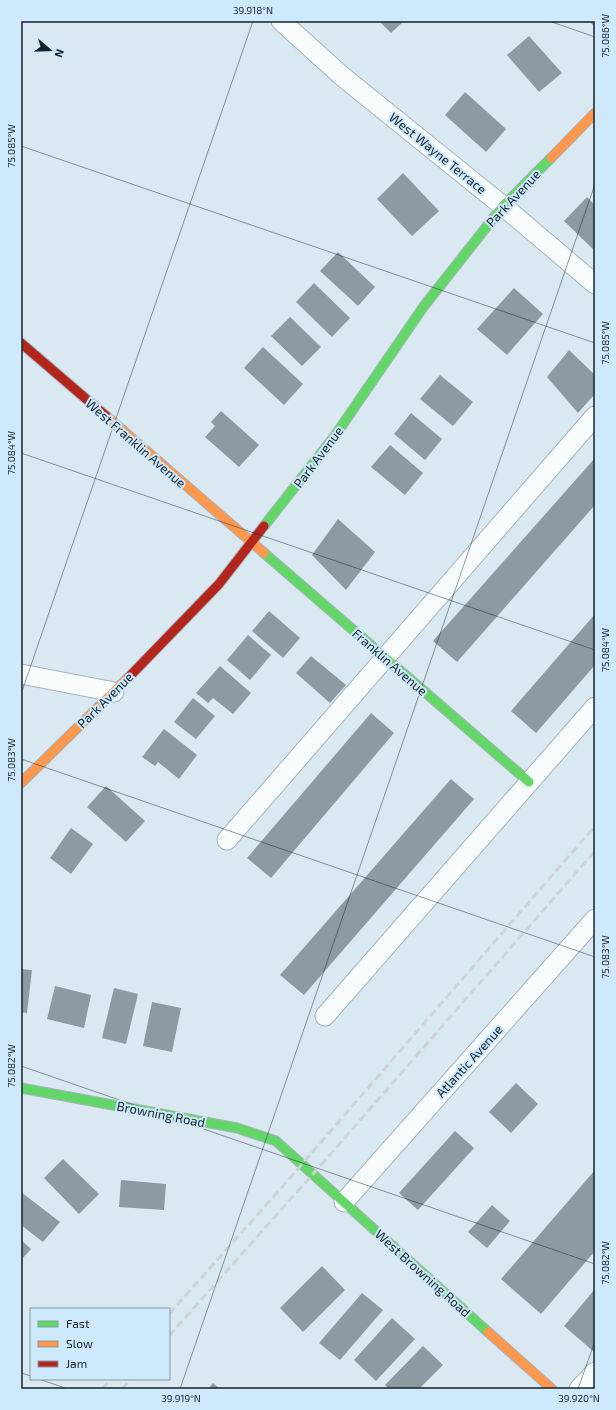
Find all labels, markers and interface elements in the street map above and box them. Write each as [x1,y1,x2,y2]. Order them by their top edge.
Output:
text: 39.918°N [233,4,273,16]
text: 75.086°W [599,14,611,58]
north arrow [30,30,70,70]
text: N [52,48,67,59]
street label: West Wayne Terrace [386,109,490,197]
text: 75.085°W [5,124,17,168]
street label: Park Avenue [482,166,544,230]
text: 75.085°W [599,321,611,365]
street label: West Franklin Avenue [83,395,189,491]
street label: Park Avenue [290,423,346,491]
text: 75.084°W [5,430,17,475]
street label: Franklin Avenue [349,625,431,699]
text: 75.084°W [599,627,611,672]
street label: Park Avenue [74,669,136,731]
text: 75.083°W [5,738,17,782]
text: 75.083°W [599,935,611,979]
street label: Atlantic Avenue [432,1021,506,1101]
text: 75.082°W [5,1044,17,1088]
street label: Browning Road [115,1098,207,1130]
street label: West Browning Road [372,1226,474,1320]
text: 75.082°W [599,1241,611,1285]
legend [30,1308,170,1380]
text: Fast [66,1316,90,1330]
text: Slow [66,1336,93,1350]
text: Jam [66,1356,87,1370]
text: 39.919°N [161,1392,201,1404]
text: 39.920°N [558,1392,600,1404]

